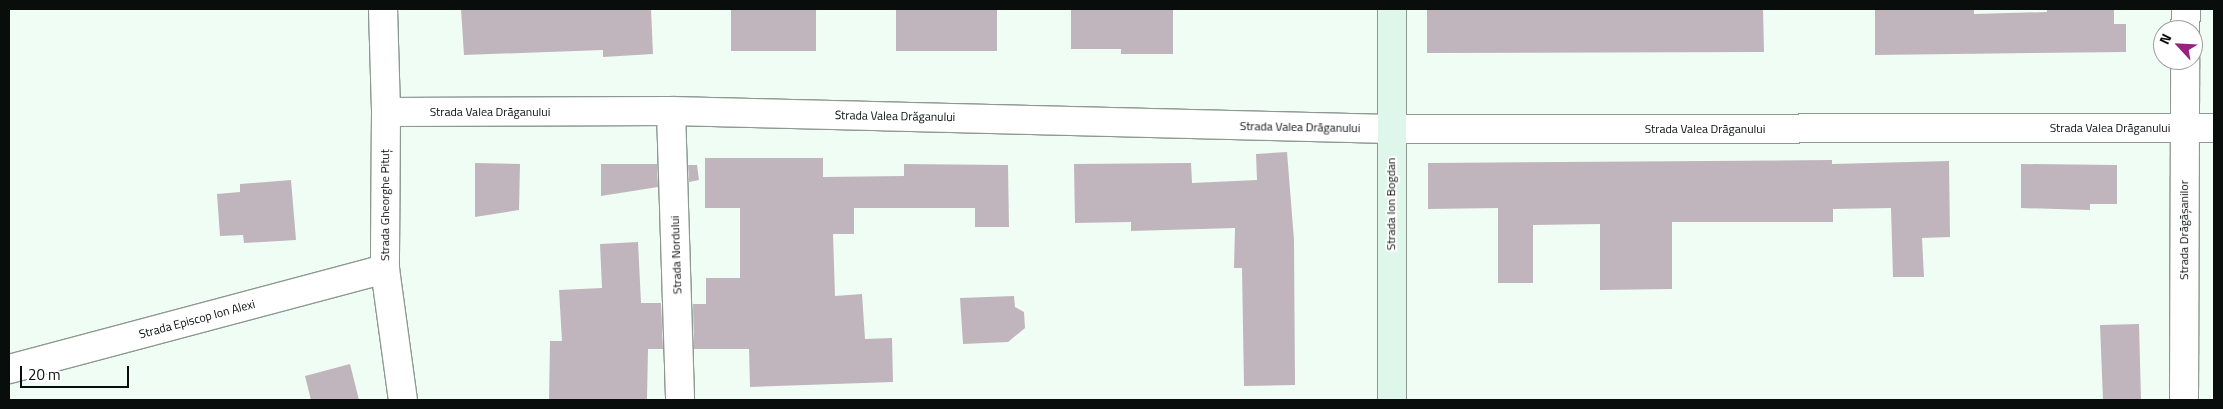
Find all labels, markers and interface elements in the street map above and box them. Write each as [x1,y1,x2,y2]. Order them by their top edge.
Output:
north arrow [2153,20,2203,70]
text: N [2153,30,2176,48]
street label: Strada Valea Drăganului [430,105,550,119]
street label: Strada Valea Drăganului [835,108,955,124]
street label: Strada Valea Drăganului [1240,119,1360,135]
street label: Strada Valea Drăganului [2050,121,2170,135]
street label: Strada Valea Drăganului [1645,122,1765,136]
street label: Strada Gheorghe Pituț [378,149,392,261]
street label: Strada Ion Bogdan [1384,158,1398,250]
street label: Strada Drăgășanilor [2177,180,2191,280]
street label: Strada Nordului [667,215,685,295]
street label: Strada Episcop Ion Alexi [137,297,257,341]
scale bar [22,356,131,388]
text: 20 m [28,363,61,386]

